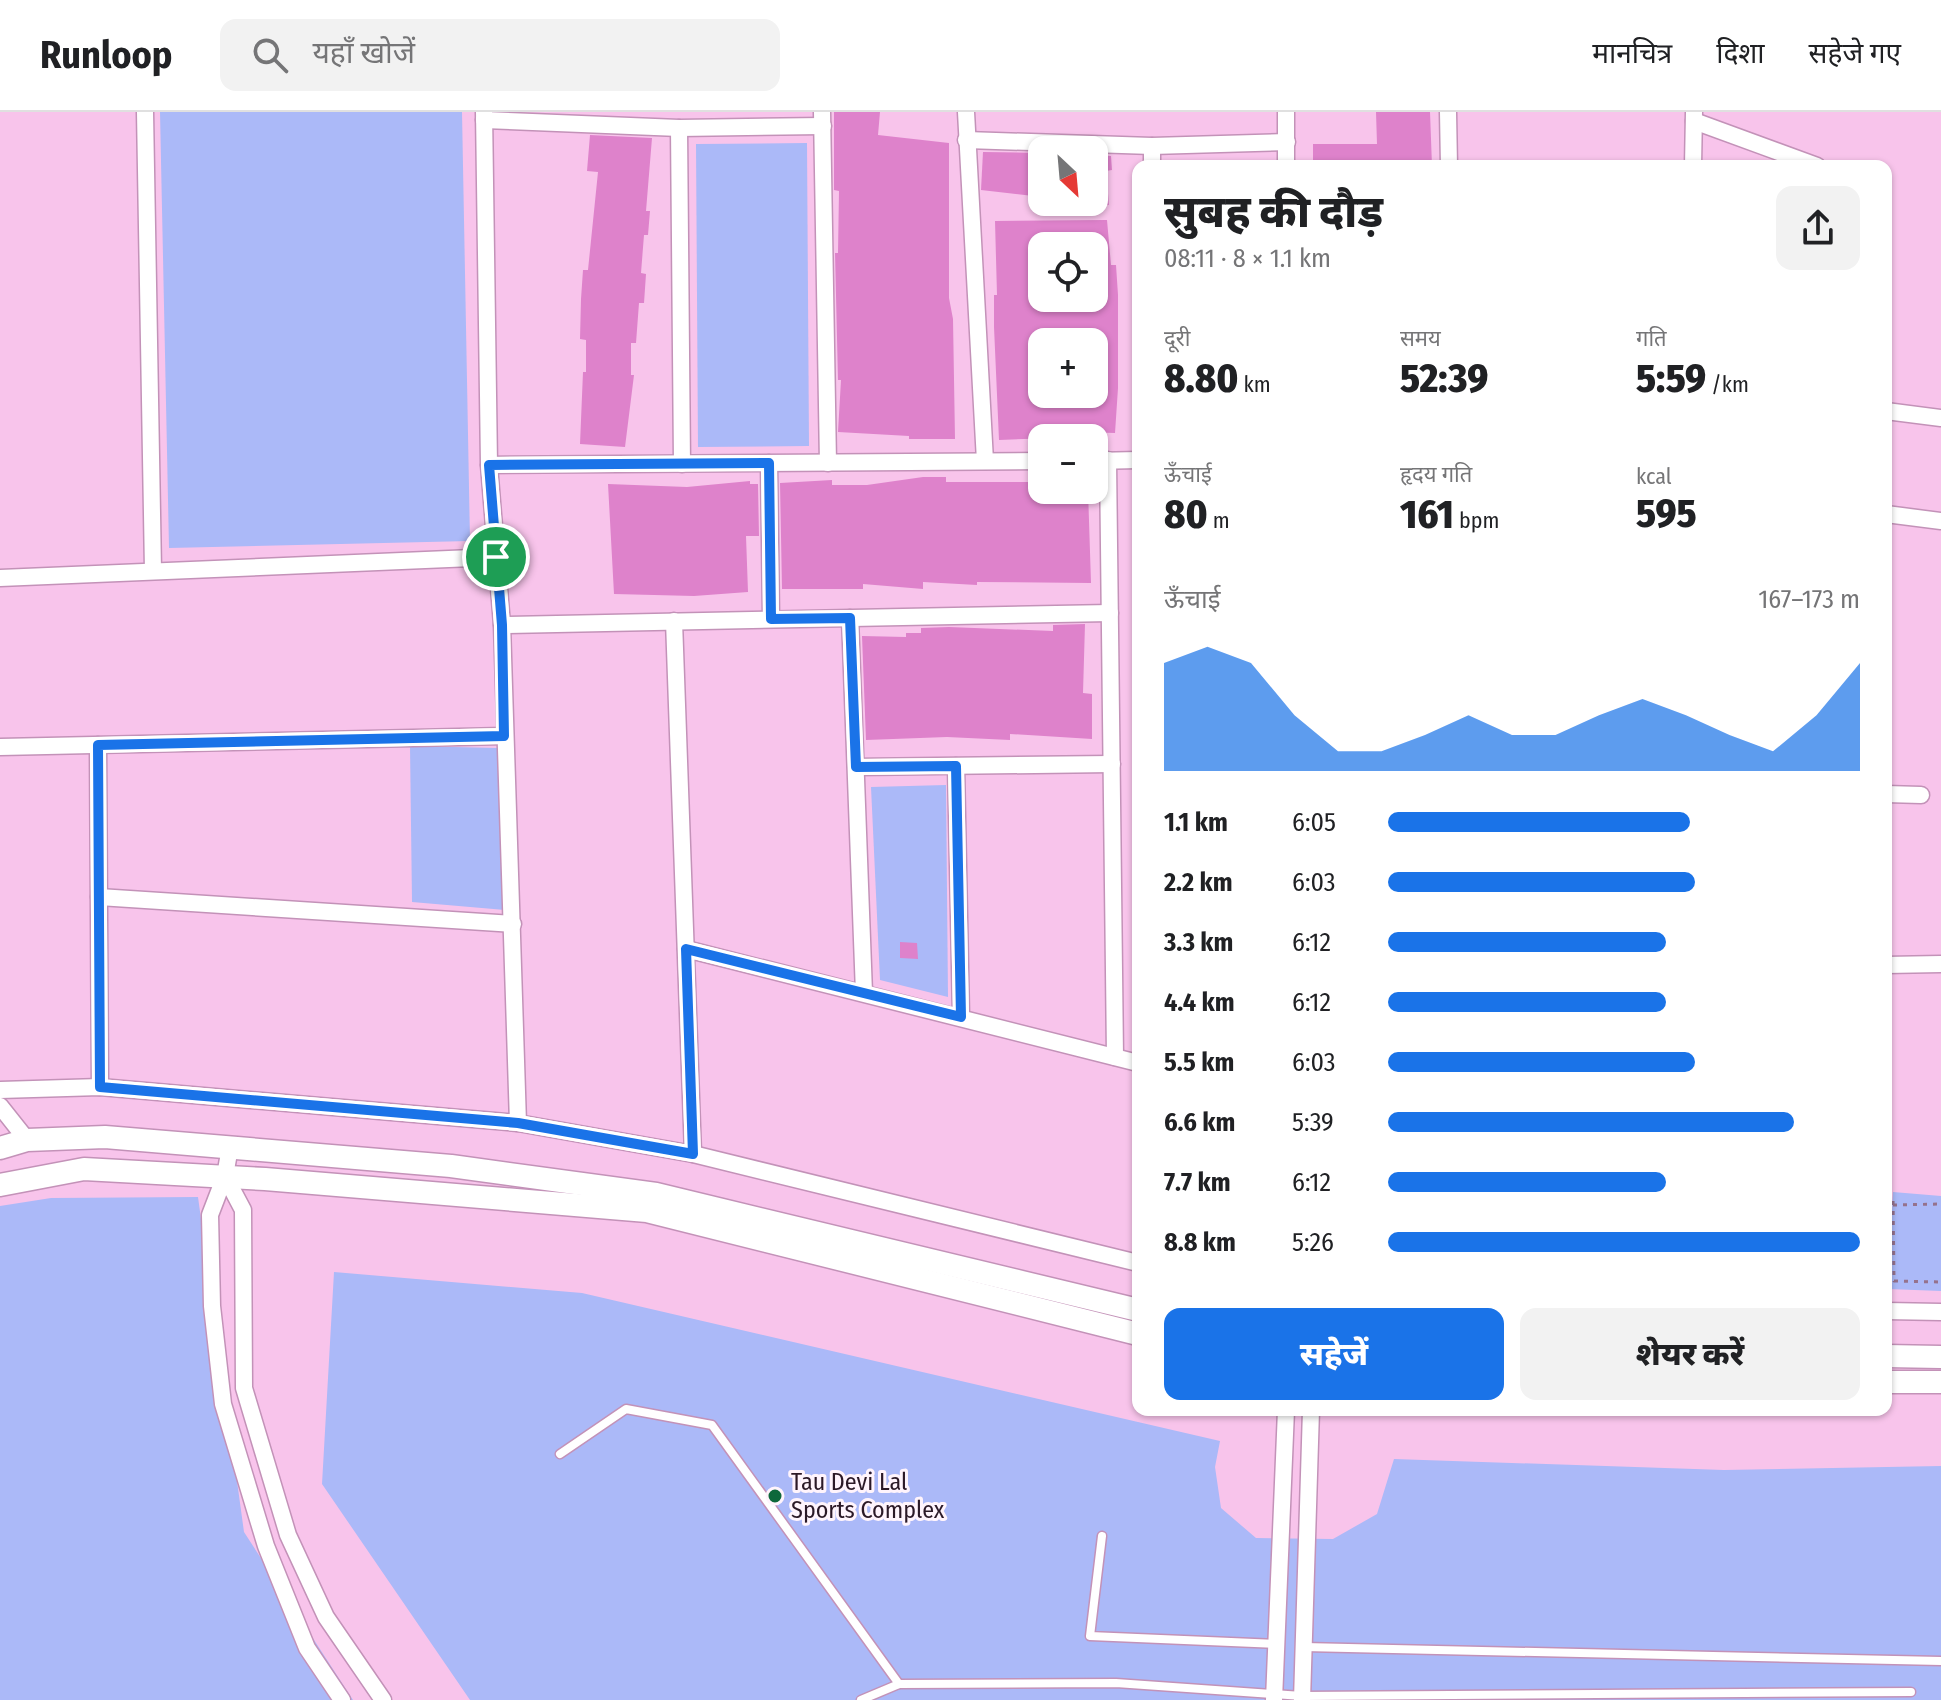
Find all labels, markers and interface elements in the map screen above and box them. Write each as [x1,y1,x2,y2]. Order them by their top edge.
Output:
search box [220,19,780,91]
text: Runloop [40,32,172,78]
icon: search [248,33,292,77]
text: यहाँ खोजें [312,35,415,71]
text: मानचित्र [1592,37,1672,70]
text: दिशा [1716,37,1765,70]
text: सहेजे गए [1809,37,1901,70]
north arrow [1028,136,1108,216]
map controls [1028,136,1108,504]
text: सुबह की दौड़ [1164,186,1383,239]
button: share [1776,186,1860,270]
button: locate [1028,232,1108,312]
text: 08:11 · 8 × 1.1 km [1164,243,1331,274]
text: दूरी [1164,325,1190,352]
text: समय [1400,325,1441,352]
text: गति [1636,325,1667,352]
button: + [1028,328,1108,408]
text: 8.80 [1164,355,1238,403]
text: 52:39 [1400,355,1488,403]
text: 5:59 [1636,355,1706,403]
text: km [1238,371,1271,398]
text: /km [1706,371,1749,398]
button: − [1028,424,1108,504]
text: ऊँचाई [1164,461,1212,488]
text: हृदय गति [1400,461,1472,488]
text: kcal [1636,463,1672,490]
text: 595 [1636,490,1697,538]
text: 80 [1164,491,1208,539]
text: 161 [1400,491,1454,539]
text: m [1208,507,1230,534]
text: bpm [1454,507,1499,534]
pin [462,523,530,591]
icon: arrive [474,535,518,579]
text: ऊँचाई [1164,584,1220,615]
text: 167–173 m [1758,584,1860,615]
text: 1.1 km [1164,807,1228,838]
text: 6:05 [1292,807,1336,838]
text: 2.2 km [1164,867,1233,898]
text: 6:03 [1292,867,1335,898]
text: 3.3 km [1164,927,1233,958]
text: 6:12 [1292,927,1331,958]
text: 4.4 km [1164,987,1235,1018]
text: 6:12 [1292,987,1331,1018]
text: 5.5 km [1164,1047,1234,1078]
text: 6:03 [1292,1047,1335,1078]
text: 6.6 km [1164,1107,1235,1138]
text: 5:39 [1292,1107,1334,1138]
text: 7.7 km [1164,1167,1231,1198]
text: 6:12 [1292,1167,1331,1198]
text: 8.8 km [1164,1227,1236,1258]
text: 5:26 [1292,1227,1334,1258]
button: सहेजें [1164,1308,1504,1400]
button: शेयर करें [1520,1308,1860,1400]
place label: Tau Devi Lal Sports Complex [791,1468,945,1524]
marker: Tau Devi Lal Sports Complex [766,1487,784,1505]

